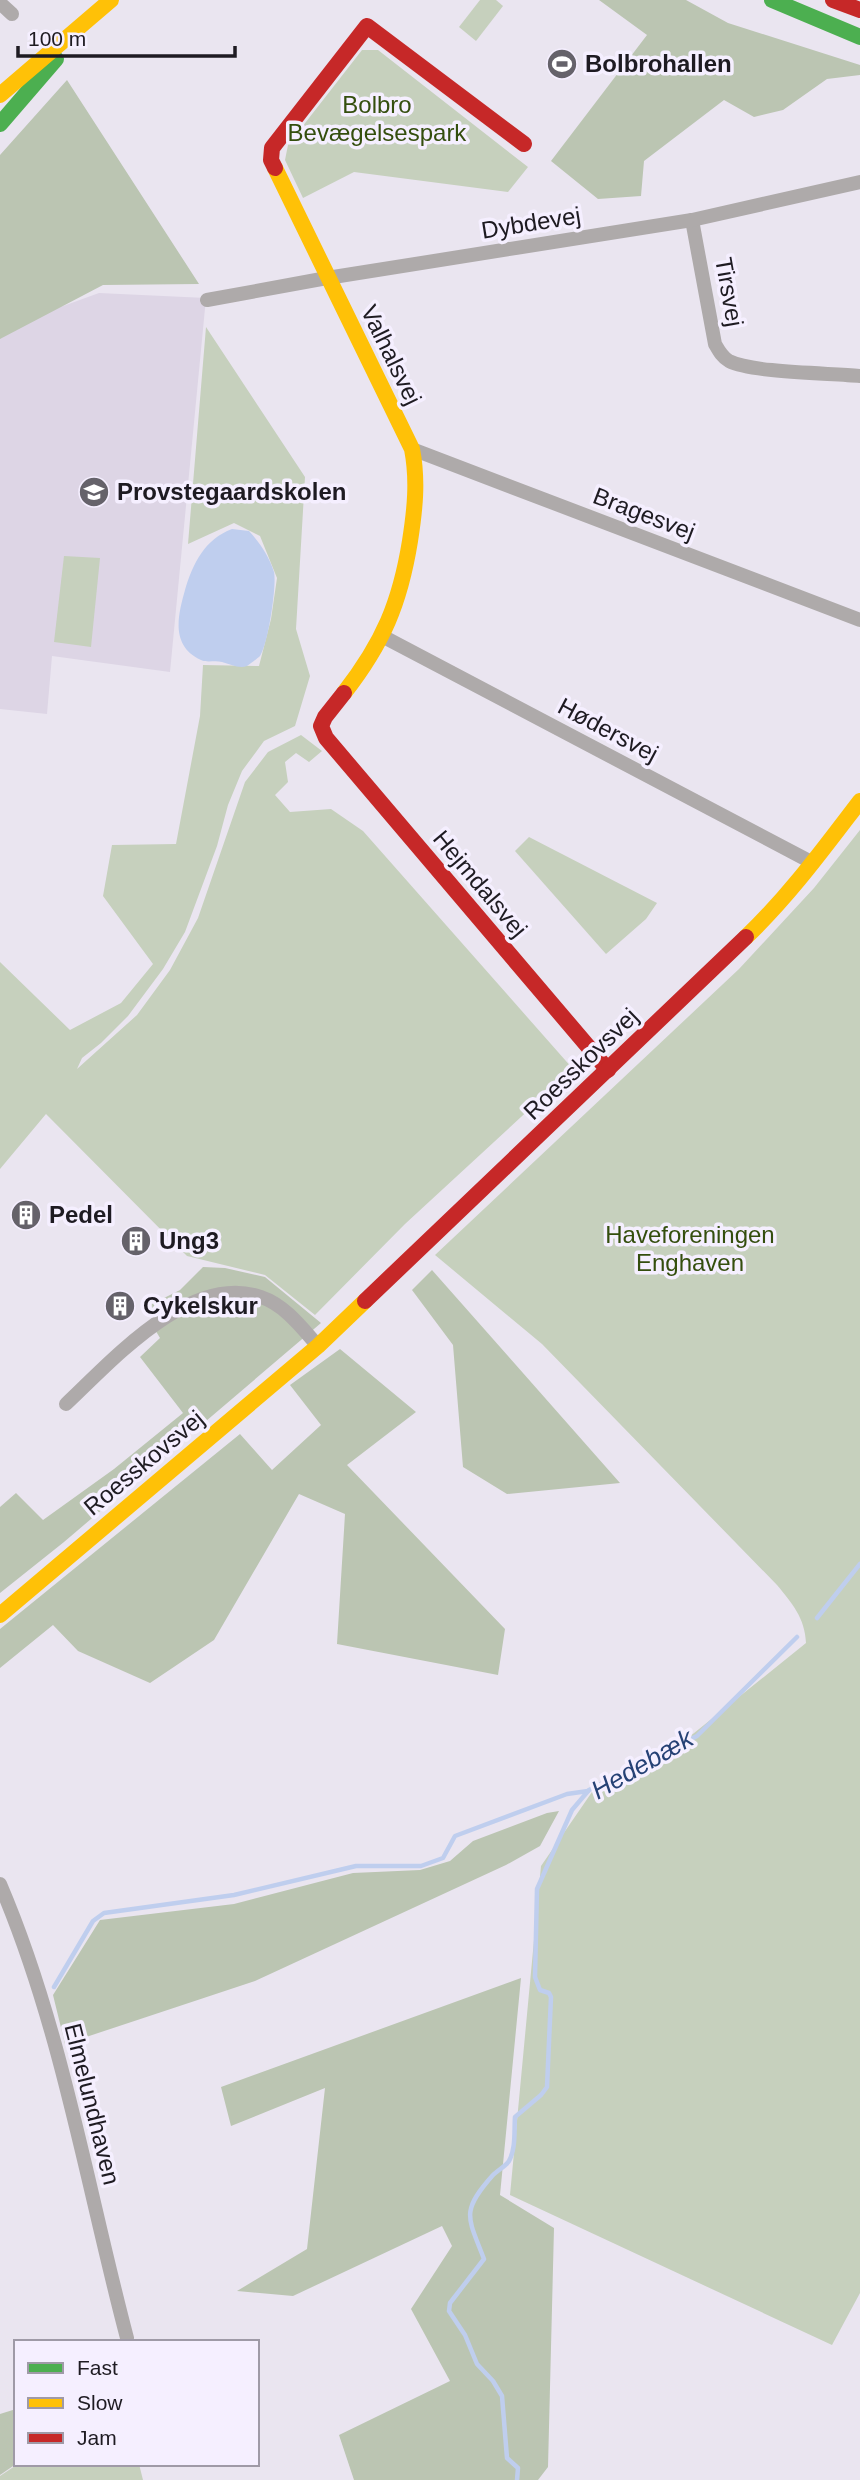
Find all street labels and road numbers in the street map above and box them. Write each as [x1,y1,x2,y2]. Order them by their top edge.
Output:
street label: Dybdevej [479,201,582,244]
street label: Tirsvej [710,255,749,329]
street label: Valhalsvej [356,300,427,409]
street label: Bragesvej [590,482,699,545]
street label: Hødersvej [554,692,663,767]
street label: Hejmdalsvej [428,825,533,942]
street label: Roesskovsvej [518,1003,643,1125]
street label: Roesskovsvej [78,1405,209,1521]
street label: Elmelundhaven [59,2020,126,2187]

